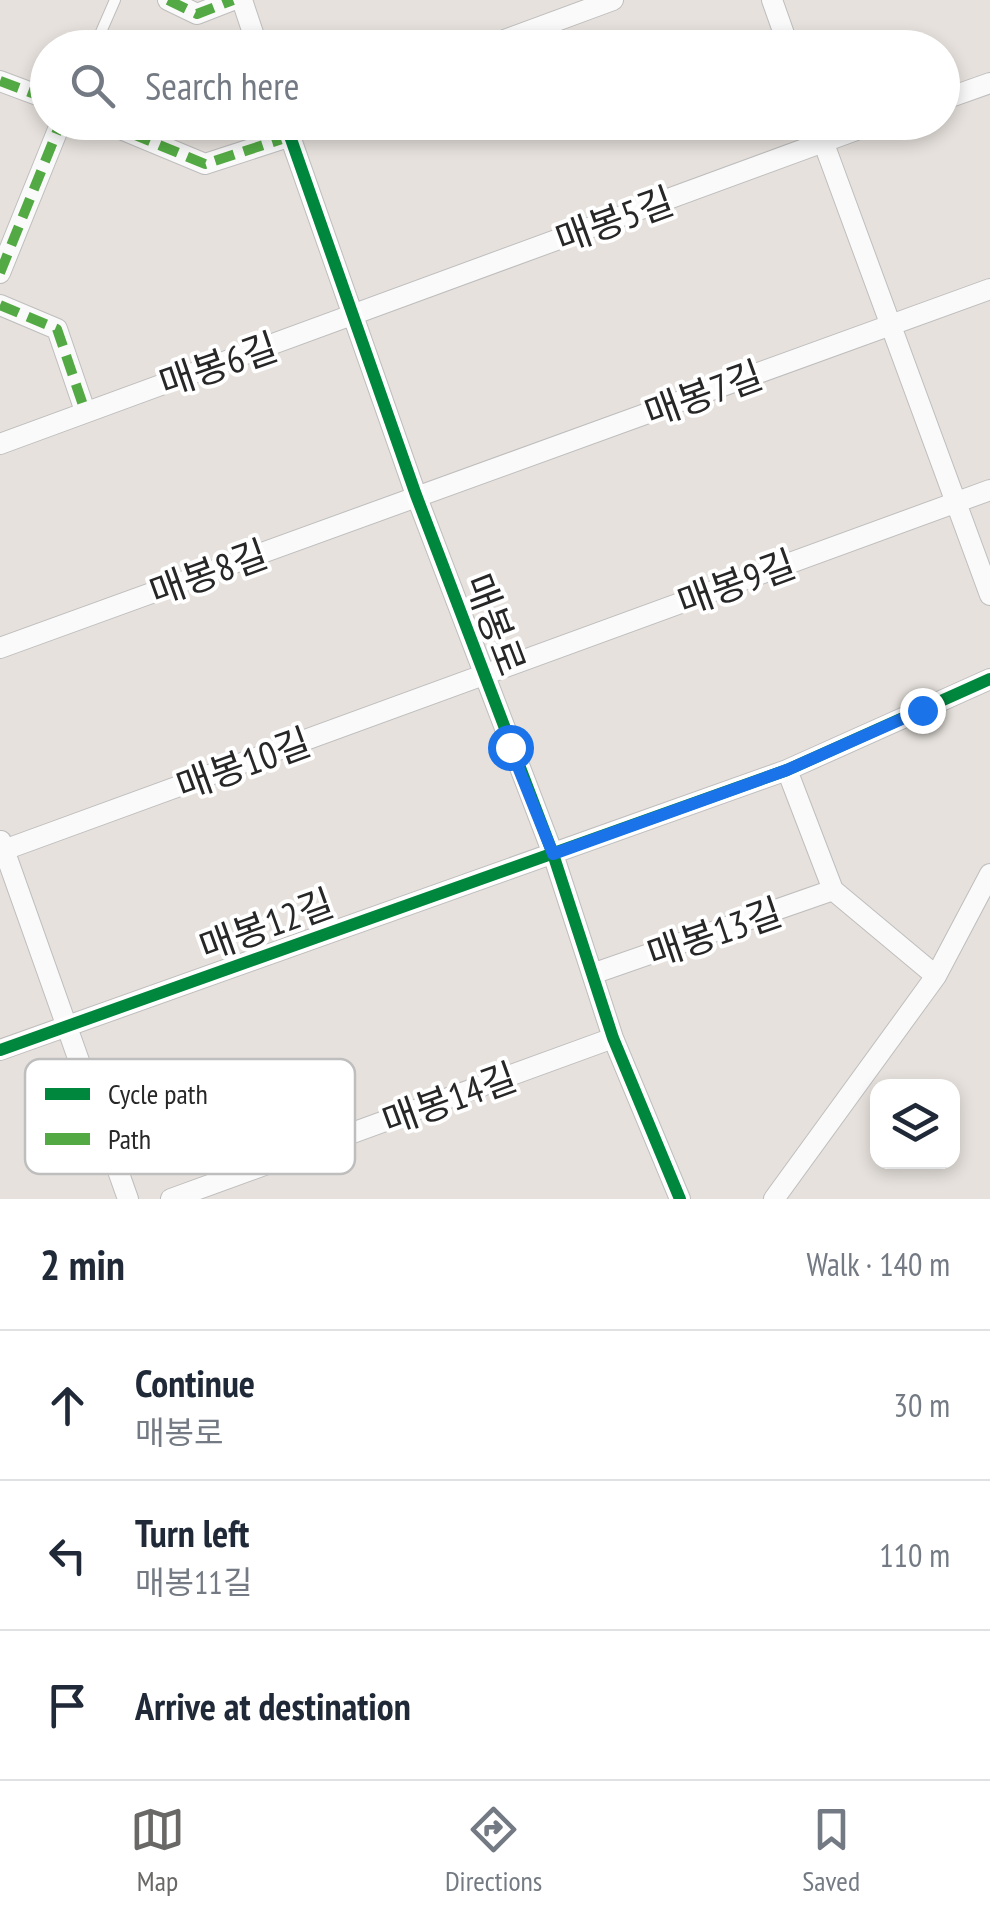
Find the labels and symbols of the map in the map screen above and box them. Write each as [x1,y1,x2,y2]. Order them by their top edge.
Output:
street label: 매봉5길 [548,175,680,263]
street label: 매봉6길 [152,321,284,407]
street label: 매봉7길 [637,349,769,437]
street label: 매봉8길 [142,528,274,616]
street label: 매봉9길 [670,538,802,626]
street label: 매봉로 [454,566,538,682]
route end [900,688,946,734]
street label: 매봉10길 [169,716,317,810]
route start [488,725,534,771]
street label: 매봉12길 [192,877,340,971]
street label: 매봉13길 [640,886,788,978]
street label: 매봉14길 [375,1051,523,1145]
legend [25,1059,355,1174]
text: Cycle path [108,1075,208,1112]
text: Path [108,1120,151,1157]

